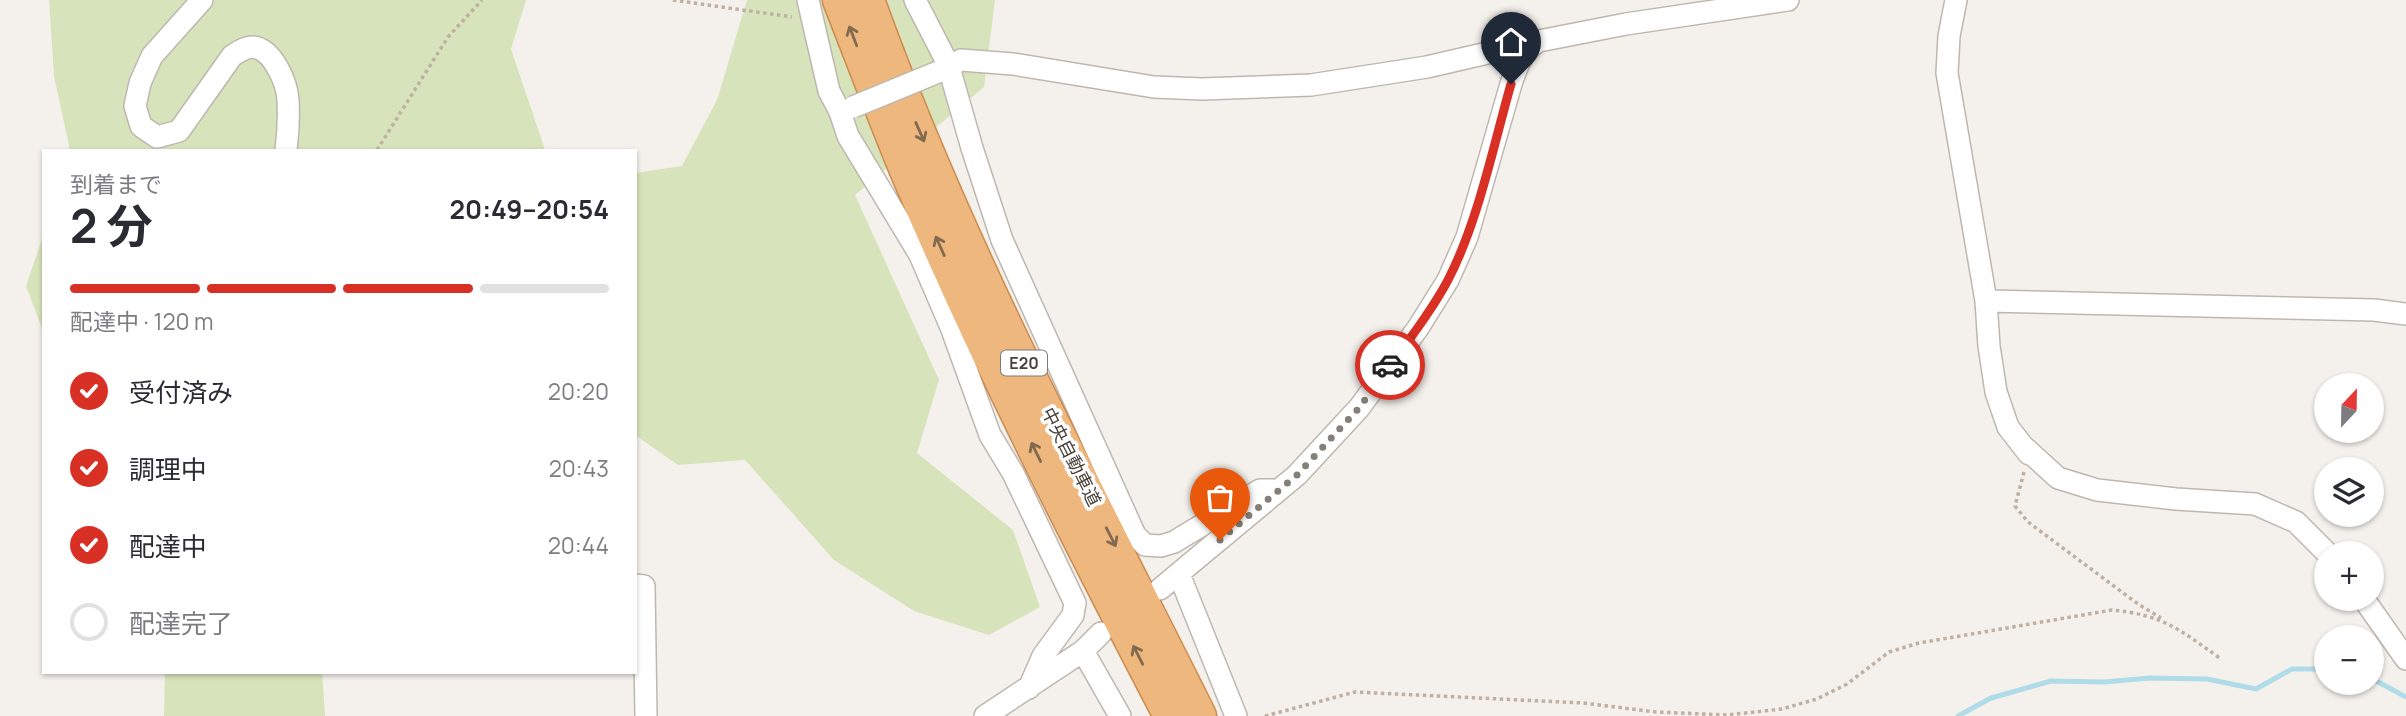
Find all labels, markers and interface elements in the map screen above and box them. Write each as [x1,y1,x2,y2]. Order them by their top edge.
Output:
pin [1481,12.0,1541,84]
icon: home [1492,23,1530,61]
one-way arrow [846,25,859,47]
one-way arrow [914,121,927,142]
text: 到着まで [70,168,162,200]
text: 20:49–20:54 [450,191,609,227]
text: 2 分 [70,194,153,257]
one-way arrow [933,236,946,257]
text: 配達中 · 120 m [70,305,214,337]
courier [1355,330,1425,400]
icon: car [1371,346,1409,384]
road number: E20 [1001,350,1047,376]
icon: check [70,372,108,410]
north arrow [2314,373,2384,443]
map controls [2314,373,2384,695]
text: 受付済み [129,374,233,410]
text: 20:20 [548,375,609,407]
street label: 中央自動車道 [1037,403,1107,510]
one-way arrow [1029,442,1043,463]
icon: check [70,449,108,487]
text: 調理中 [129,451,207,487]
text: 20:43 [549,452,609,484]
button: layers [2314,457,2384,527]
pin [1190,468,1250,540]
icon: bag [1201,479,1239,517]
icon: check [70,526,108,564]
one-way arrow [1104,526,1118,547]
text: 配達中 [129,528,207,564]
text: 20:44 [548,529,609,561]
button: + [2314,541,2384,611]
text: 配達完了 [129,605,233,641]
button: − [2314,625,2384,695]
one-way arrow [1131,646,1145,666]

